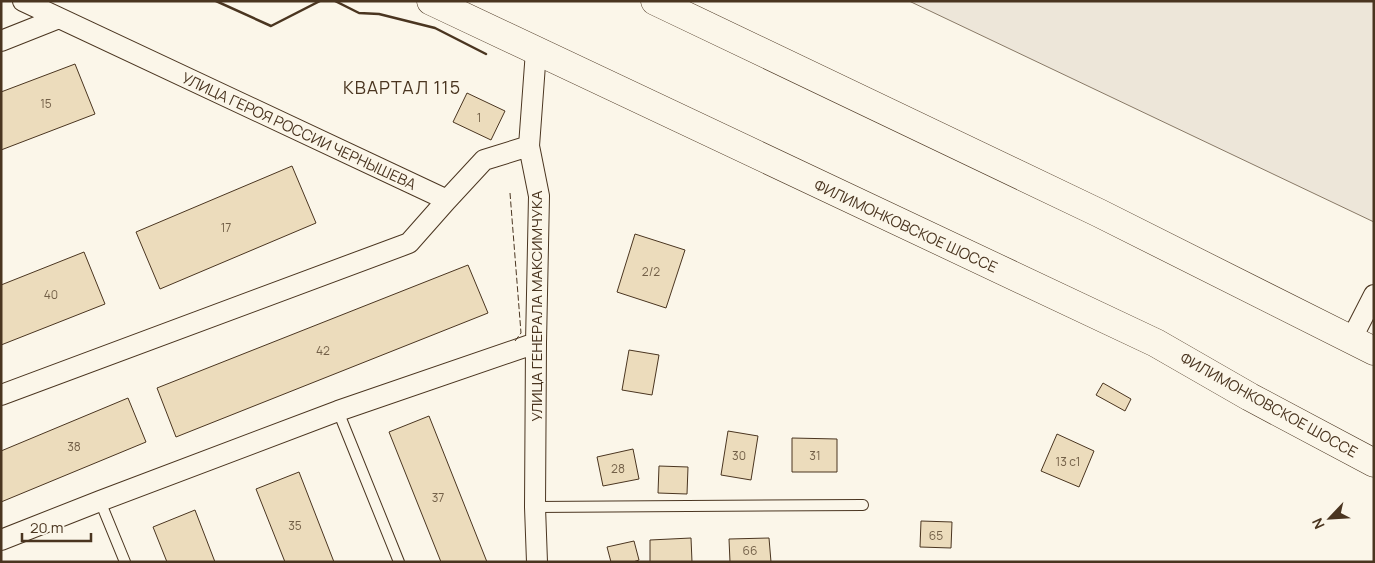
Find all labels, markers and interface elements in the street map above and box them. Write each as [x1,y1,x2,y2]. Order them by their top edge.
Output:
street label: УЛИЦА ГЕРОЯ РОССИИ ЧЕРНЫШЕВА [178,67,420,195]
district label: КВАРТАЛ 115 [343,75,461,99]
house number: 15 [40,95,52,112]
house number: 1 [477,109,481,126]
street label: ФИЛИМОНКОВСКОЕ ШОССЕ [811,174,1001,278]
street label: УЛИЦА ГЕНЕРАЛА МАКСИМЧУКА [526,190,547,422]
house number: 17 [221,219,231,236]
house number: 2/2 [642,263,660,280]
house number: 40 [44,286,58,303]
house number: 42 [316,342,330,359]
street label: ФИЛИМОНКОВСКОЕ ШОССЕ [1177,347,1361,463]
house number: 38 [67,438,81,455]
house number: 30 [732,447,746,464]
house number: 31 [809,447,821,464]
house number: 13 с1 [1055,453,1081,470]
house number: 28 [611,460,625,477]
house number: 37 [432,489,444,506]
north arrow [1305,493,1355,543]
scale bar [22,510,91,542]
text: N [1307,515,1329,532]
text: 20 m [30,517,63,538]
house number: 35 [288,517,302,534]
house number: 65 [929,527,943,544]
house number: 66 [743,542,757,559]

